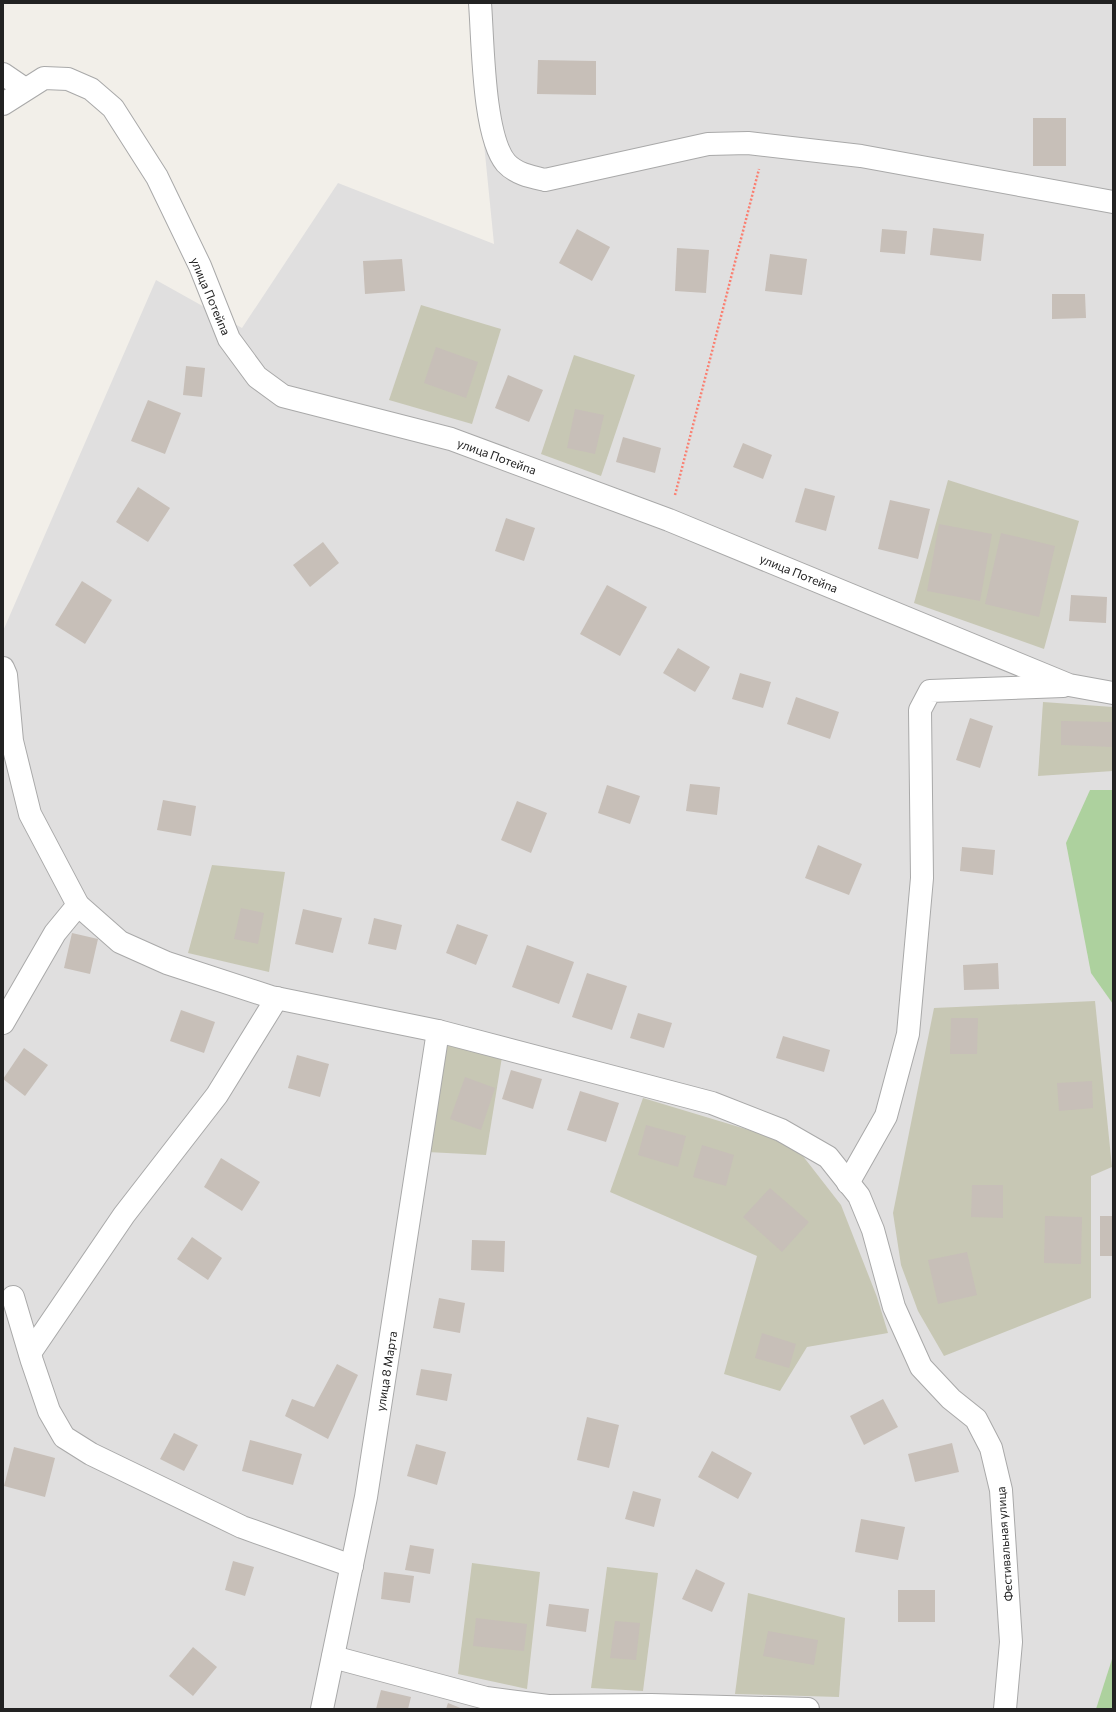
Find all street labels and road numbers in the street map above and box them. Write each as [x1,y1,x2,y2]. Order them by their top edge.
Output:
street label: улица Потейпа [188,255,234,337]
street label: улица Потейпа [456,435,538,477]
street label: улица Потейпа [758,551,840,595]
street label: улица 8 Марта [373,1330,399,1412]
street label: Фестивальная улица [993,1486,1015,1602]

